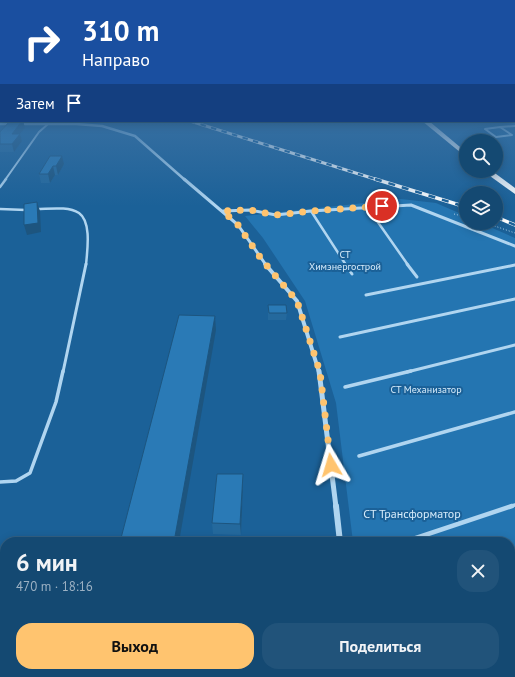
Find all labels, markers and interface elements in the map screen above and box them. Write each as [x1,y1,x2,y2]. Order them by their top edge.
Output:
text: 310 m [82,12,159,49]
icon: right [16,16,68,68]
text: Направо [82,48,150,71]
icon: arrive [63,92,85,114]
text: Затем [16,94,55,113]
map controls [459,134,503,230]
button: search [459,134,503,178]
button: layers [459,186,503,230]
pin [365,189,399,223]
icon: arrive [371,195,393,217]
park label: СТ Химэнергострой [309,248,381,273]
park label: СТ Механизатор [390,383,462,396]
position arrow [310,444,352,486]
park label: СТ Трансформатор [363,506,461,521]
text: 6 мин [16,547,78,578]
button: close [457,550,499,592]
text: 470 m · 18:16 [16,578,93,595]
button: Выход [16,623,254,669]
button: Поделиться [262,623,499,669]

